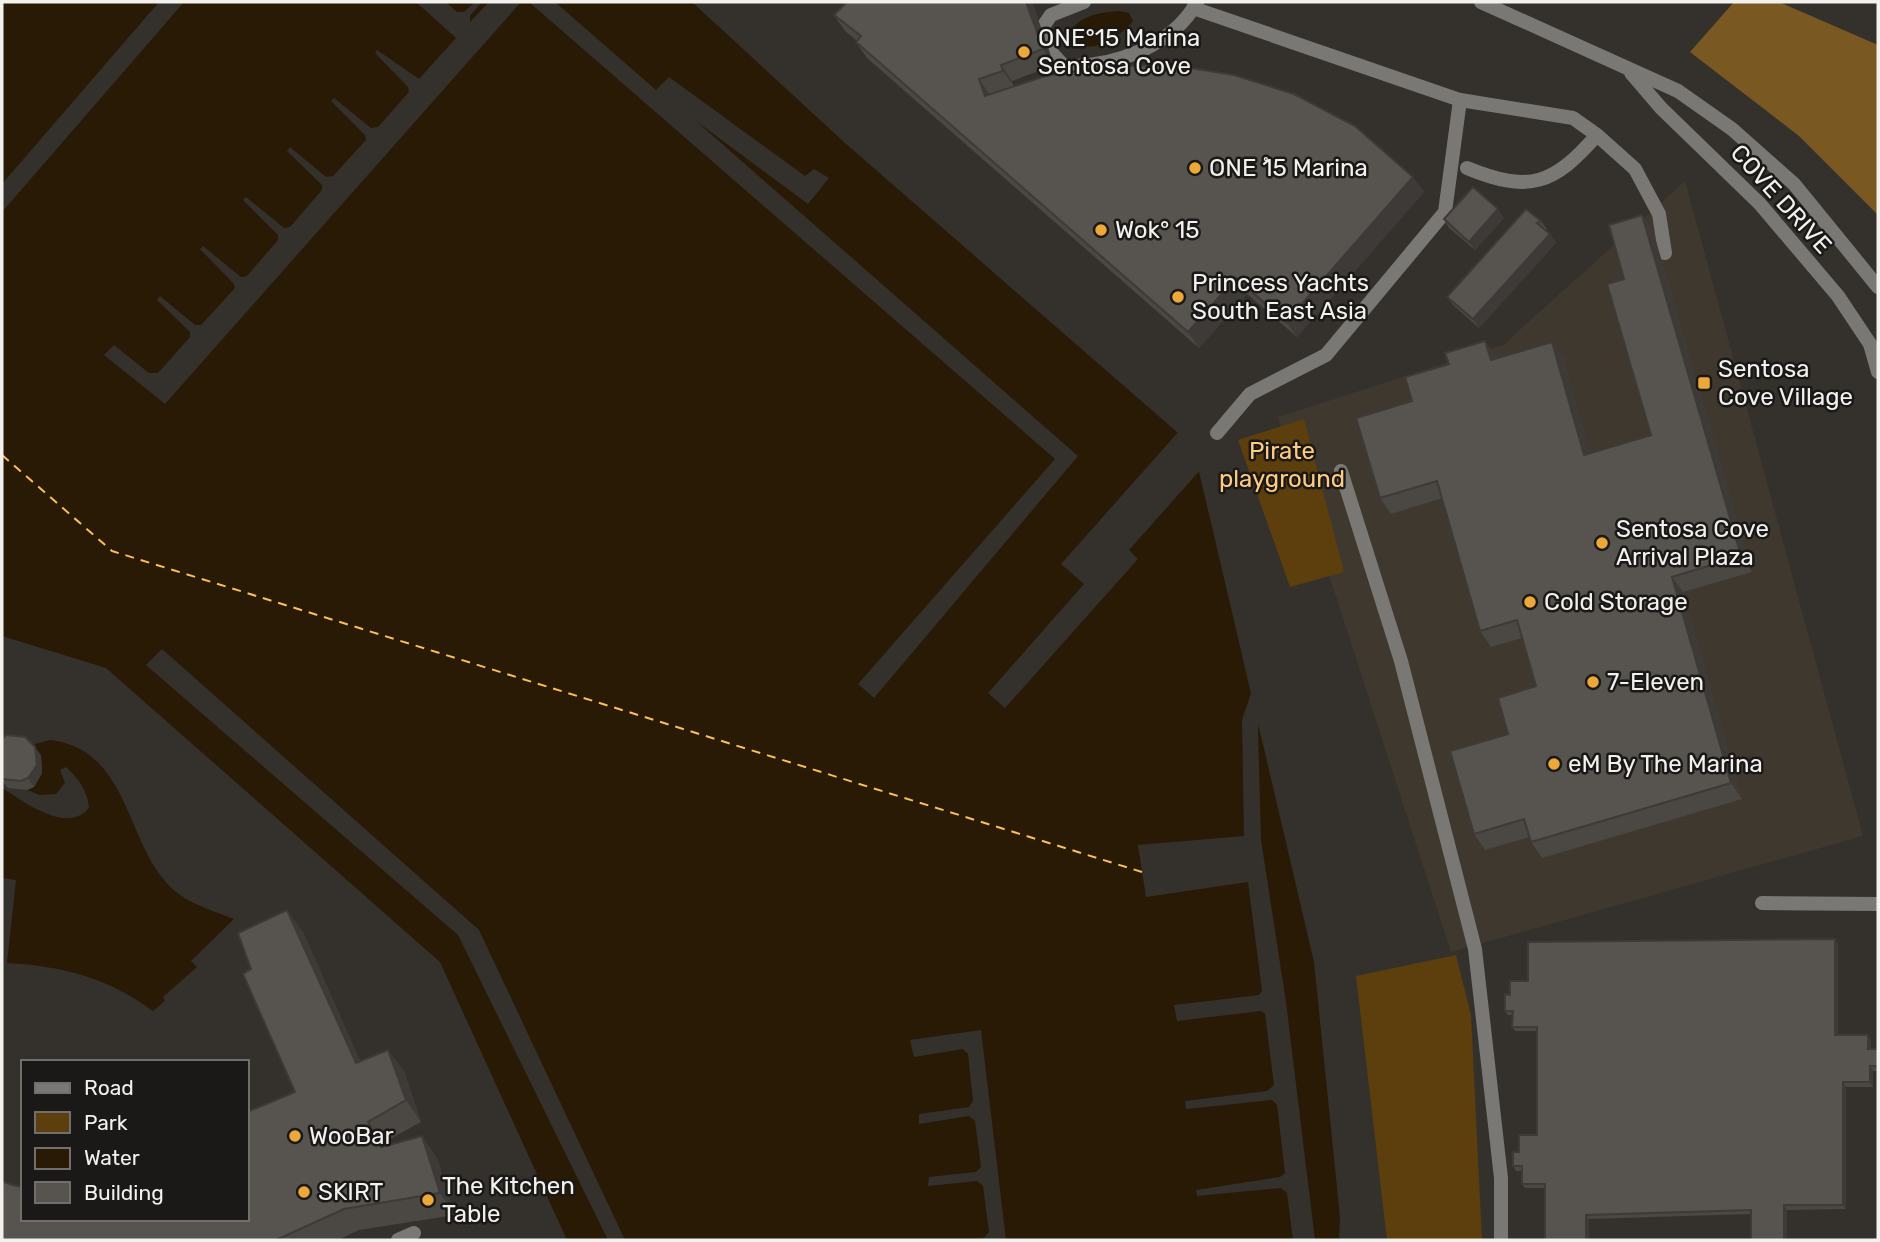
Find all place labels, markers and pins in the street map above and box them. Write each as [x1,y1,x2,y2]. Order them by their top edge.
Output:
place label: ONE°15 Marina Sentosa Cove [1038,24,1200,80]
marker: ONE°15 Marina Sentosa Cove [1016,44,1032,60]
place label: ONE ̊15 Marina [1209,154,1368,182]
marker: ONE ̊15 Marina [1187,160,1203,176]
place label: Wok° 15 [1115,216,1200,244]
marker: Wok° 15 [1093,222,1109,238]
place label: Princess Yachts South East Asia [1192,269,1369,325]
marker: Princess Yachts South East Asia [1170,289,1186,305]
place label: Sentosa Cove Village [1718,355,1853,411]
marker: Sentosa Cove Village [1696,375,1712,391]
place label: Sentosa Cove Arrival Plaza [1616,515,1769,571]
marker: Sentosa Cove Arrival Plaza [1594,535,1610,551]
place label: Cold Storage [1544,588,1688,616]
marker: Cold Storage [1522,594,1538,610]
place label: 7-Eleven [1607,668,1704,696]
marker: 7-Eleven [1585,674,1601,690]
place label: eM By The Marina [1568,750,1763,778]
marker: eM By The Marina [1546,756,1562,772]
place label: WooBar [309,1122,394,1150]
marker: WooBar [287,1128,303,1144]
place label: The Kitchen Table [442,1172,575,1228]
place label: SKIRT [318,1178,383,1206]
marker: SKIRT [296,1184,312,1200]
marker: The Kitchen Table [420,1192,436,1208]

